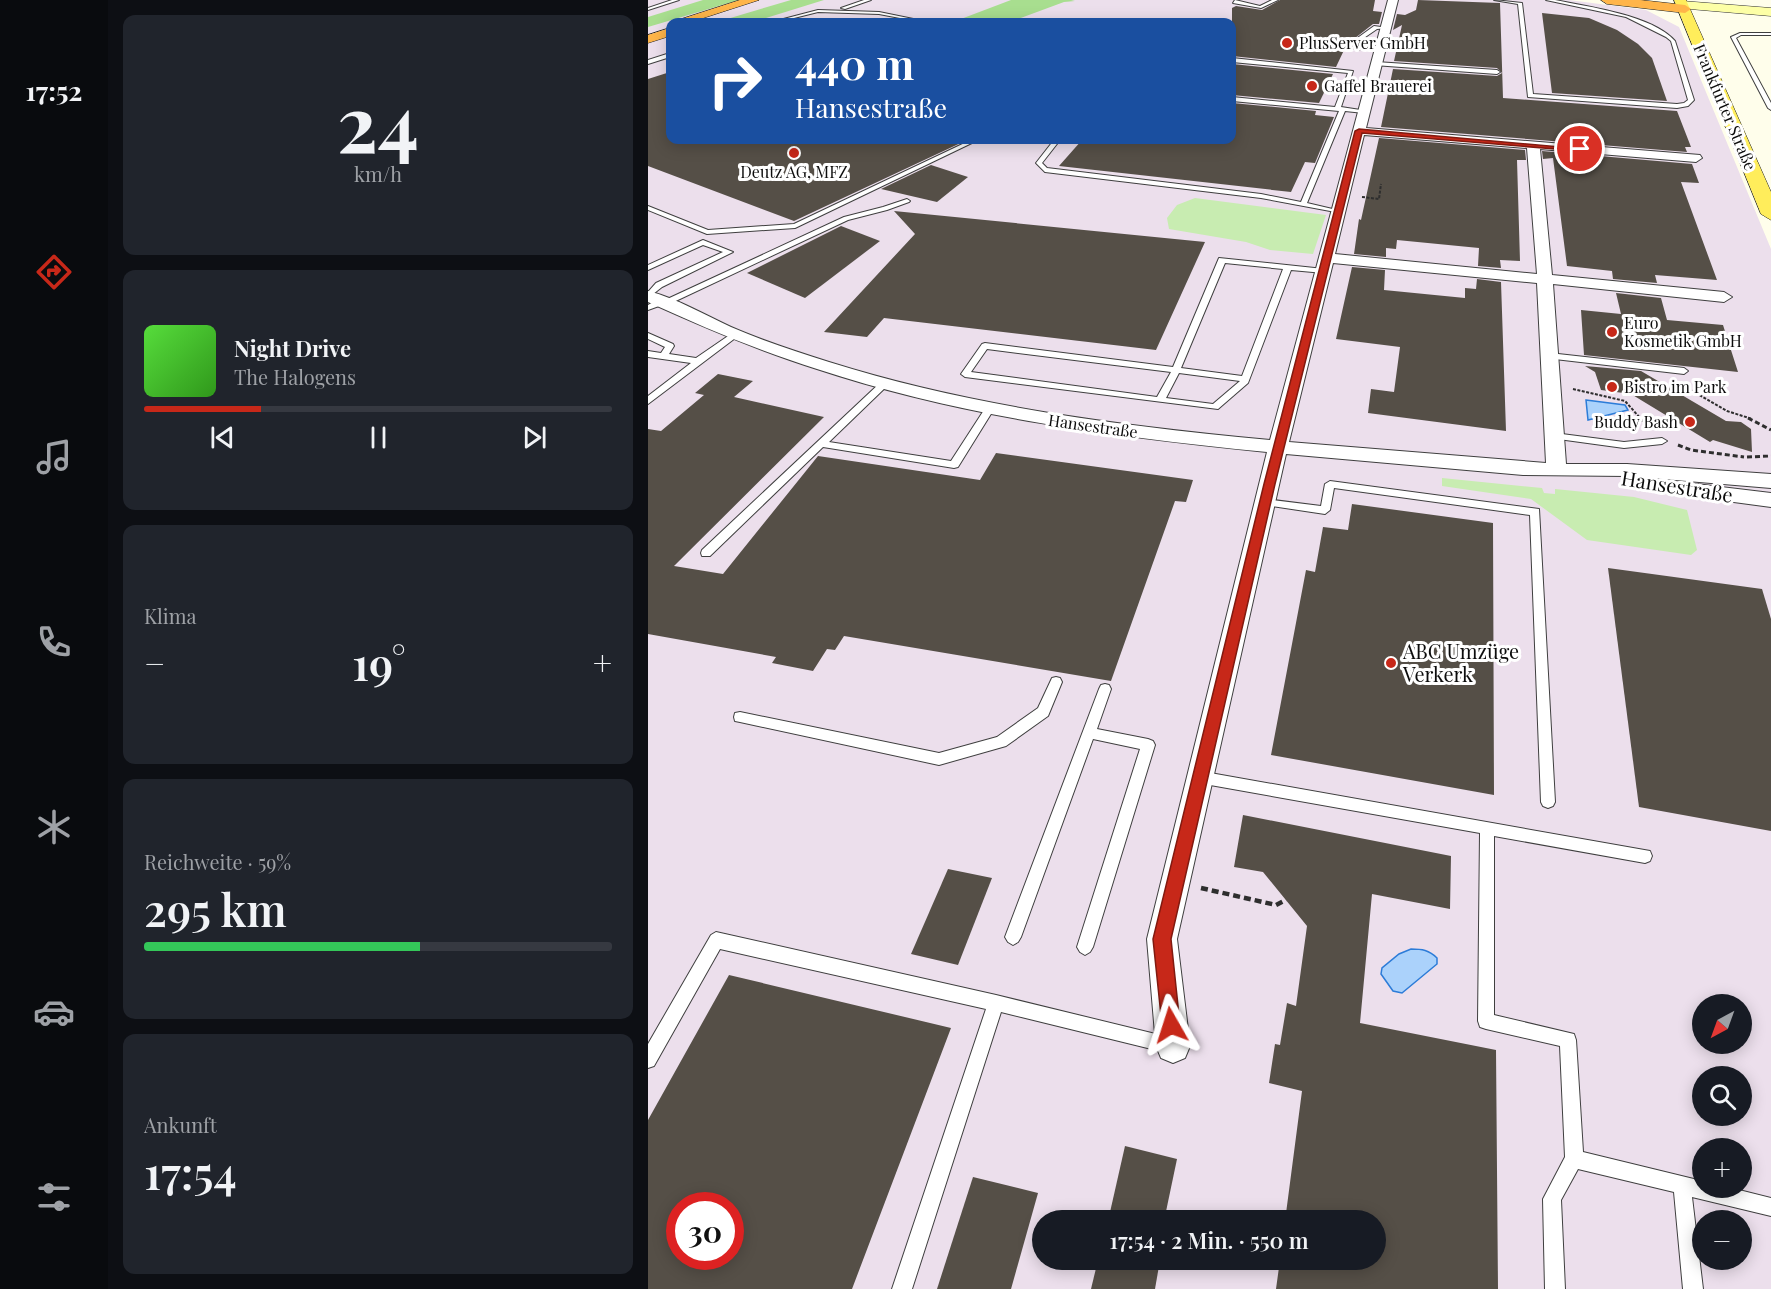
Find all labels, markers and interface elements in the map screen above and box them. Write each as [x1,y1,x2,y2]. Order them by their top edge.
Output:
place label: PlusServer GmbH [1299,32,1426,53]
text: 440 m [795,35,914,91]
marker: PlusServer GmbH [1280,36,1294,50]
street label: Frankfurter Straße [1689,40,1762,173]
icon: right [696,42,774,120]
text: 24 [337,69,419,173]
text: 17:52 [26,72,82,108]
place label: Gaffel Brauerei [1324,75,1432,96]
marker: Gaffel Brauerei [1305,79,1319,93]
text: Hansestraße [795,89,947,125]
pin [1554,123,1605,174]
icon: arrive [1563,132,1596,165]
marker: Deutz AG, MFZ [787,146,801,160]
text: km/h [354,160,402,187]
place label: Deutz AG, MFZ [740,161,848,182]
icon: directions [33,251,75,293]
place label: Euro Kosmetik GmbH [1624,312,1742,351]
marker: Euro Kosmetik GmbH [1605,325,1619,339]
text: Night Drive [234,333,351,363]
text: The Halogens [234,363,356,390]
place label: Bistro im Park [1624,376,1727,397]
marker: Bistro im Park [1605,380,1619,394]
street label: Hansestraße [1047,409,1139,442]
place label: Buddy Bash [1594,411,1679,432]
marker: Buddy Bash [1683,415,1697,429]
icon: previous [206,421,239,454]
icon: pause [362,421,395,454]
icon: next [518,421,551,454]
icon: music [33,436,75,478]
street label: Hansestraße [1619,463,1735,508]
text: Klima [144,602,196,629]
icon: phone [33,621,75,663]
text: 19° [352,632,406,692]
place label: ABC Umzüge Verkerk [1402,637,1519,687]
text: − [144,640,165,684]
text: + [593,640,612,684]
marker: ABC Umzüge Verkerk [1384,656,1398,670]
icon: climate [33,806,75,848]
text: Reichweite · 59% [144,848,291,875]
text: 295 km [144,878,287,938]
icon: car [33,991,75,1033]
position arrow [1139,993,1203,1057]
north arrow [1692,994,1752,1054]
map controls [1692,994,1752,1270]
button: search [1692,1066,1752,1126]
text: Ankunft [144,1111,217,1138]
button: + [1692,1138,1752,1198]
text: 17:54 [144,1141,237,1201]
icon: filters [33,1176,75,1218]
speed limit sign: 30 [666,1192,744,1270]
button: − [1692,1210,1752,1270]
text: 17:54 · 2 Min. · 550 m [1110,1225,1308,1255]

